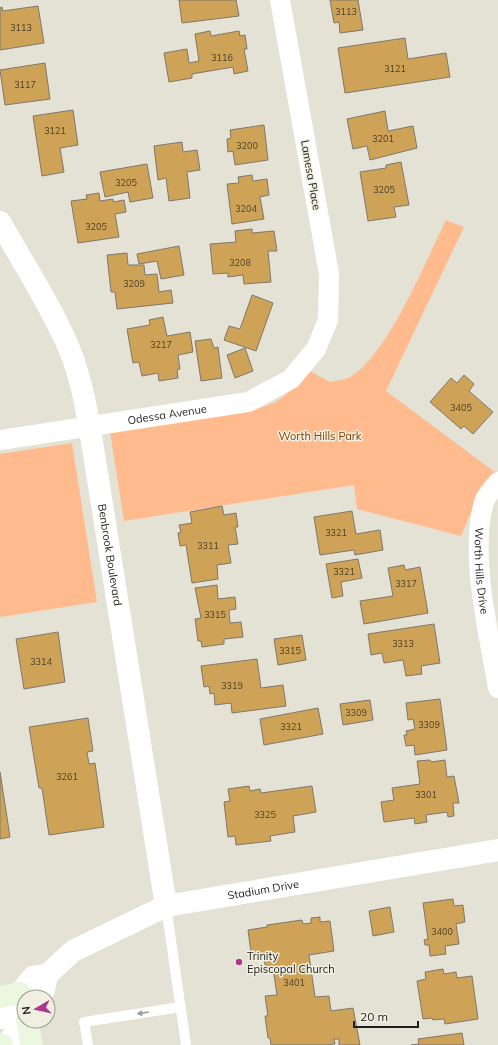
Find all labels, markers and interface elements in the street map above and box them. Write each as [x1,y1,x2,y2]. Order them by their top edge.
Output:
house number: 3113 [335,6,357,17]
house number: 3113 [10,22,32,33]
house number: 3116 [211,52,233,63]
house number: 3121 [384,63,406,74]
house number: 3117 [14,79,36,90]
house number: 3121 [44,125,66,136]
house number: 3201 [372,133,394,144]
street label: Lamesa Place [298,139,324,211]
house number: 3200 [236,140,258,151]
house number: 3205 [115,177,137,188]
house number: 3205 [373,184,395,195]
house number: 3204 [235,203,257,214]
house number: 3205 [85,221,107,232]
house number: 3208 [229,257,251,268]
house number: 3209 [123,278,145,289]
house number: 3217 [150,339,172,350]
street label: Odessa Avenue [127,401,208,427]
house number: 3405 [450,402,472,413]
park label: Worth Hills Park [278,429,362,443]
street label: Benbrook Boulevard [95,503,125,607]
house number: 3321 [325,527,347,538]
street label: Worth Hills Drive [472,527,492,615]
house number: 3311 [197,540,219,551]
house number: 3321 [333,566,355,577]
house number: 3317 [395,578,417,589]
house number: 3315 [204,609,226,620]
house number: 3313 [392,638,414,649]
house number: 3315 [279,645,301,656]
house number: 3314 [30,656,52,667]
house number: 3319 [221,680,243,691]
house number: 3309 [345,707,367,718]
house number: 3309 [418,719,440,730]
house number: 3321 [280,721,302,732]
house number: 3261 [56,771,78,782]
house number: 3301 [415,789,437,800]
house number: 3325 [254,809,276,820]
street label: Stadium Drive [226,877,300,903]
house number: 3400 [431,926,453,937]
place label: Trinity Episcopal Church [247,949,335,976]
marker: Trinity Episcopal Church [234,957,244,967]
house number: 3401 [283,977,305,988]
north arrow [16,989,56,1029]
scale bar [354,1003,418,1029]
text: N [19,1005,34,1016]
text: 20 m [360,1009,388,1024]
one-way arrow [136,1010,149,1016]

